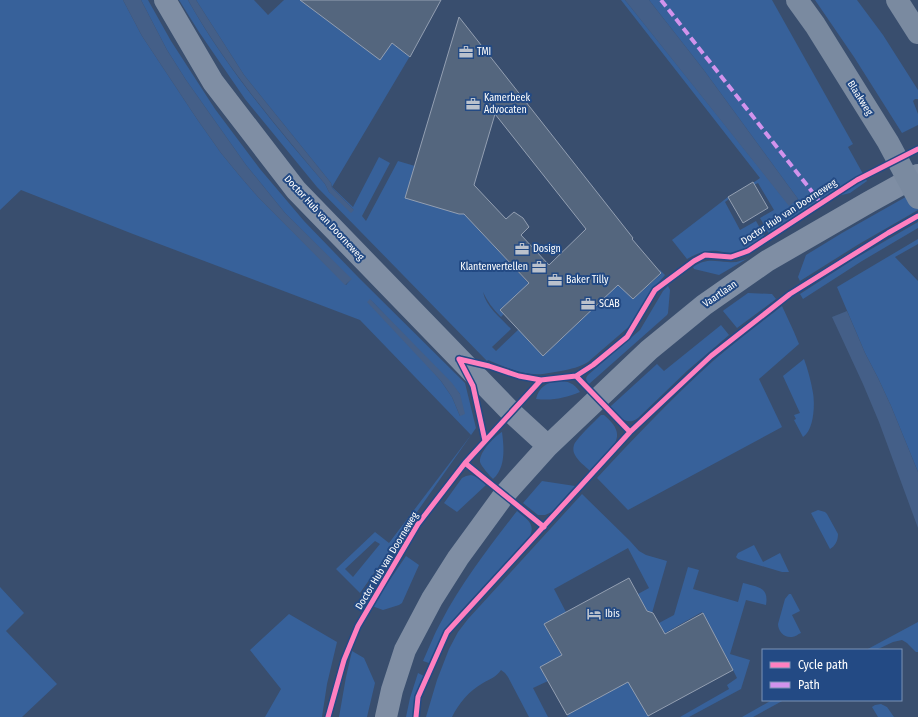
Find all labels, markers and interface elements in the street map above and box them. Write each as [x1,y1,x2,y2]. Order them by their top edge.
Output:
office icon: TMI [458,44,474,60]
place label: TMI [477,46,491,58]
street label: Blaakweg [845,78,875,118]
place label: Kamerbeek Advocaten [484,92,530,116]
office icon: Kamerbeek Advocaten [465,96,481,112]
street label: Doctor Hub van Doorneweg [282,173,367,263]
street label: Doctor Hub van Doorneweg [739,176,839,247]
office icon: Dosign [514,241,530,257]
place label: Dosign [533,243,561,255]
office icon: Klantenvertellen [531,259,547,275]
place label: Klantenvertellen [460,261,528,273]
office icon: Baker Tilly [547,272,563,288]
place label: Baker Tilly [566,274,609,286]
street label: Vaartlaan [701,278,739,310]
office icon: SCAB [580,296,596,312]
place label: SCAB [599,298,620,310]
street label: Doctor Hub van Doorneweg [353,510,421,612]
hotel icon: Ibis [586,606,602,622]
place label: Ibis [605,608,620,620]
legend [762,649,902,701]
text: Cycle path [798,658,848,672]
text: Path [798,678,820,692]

